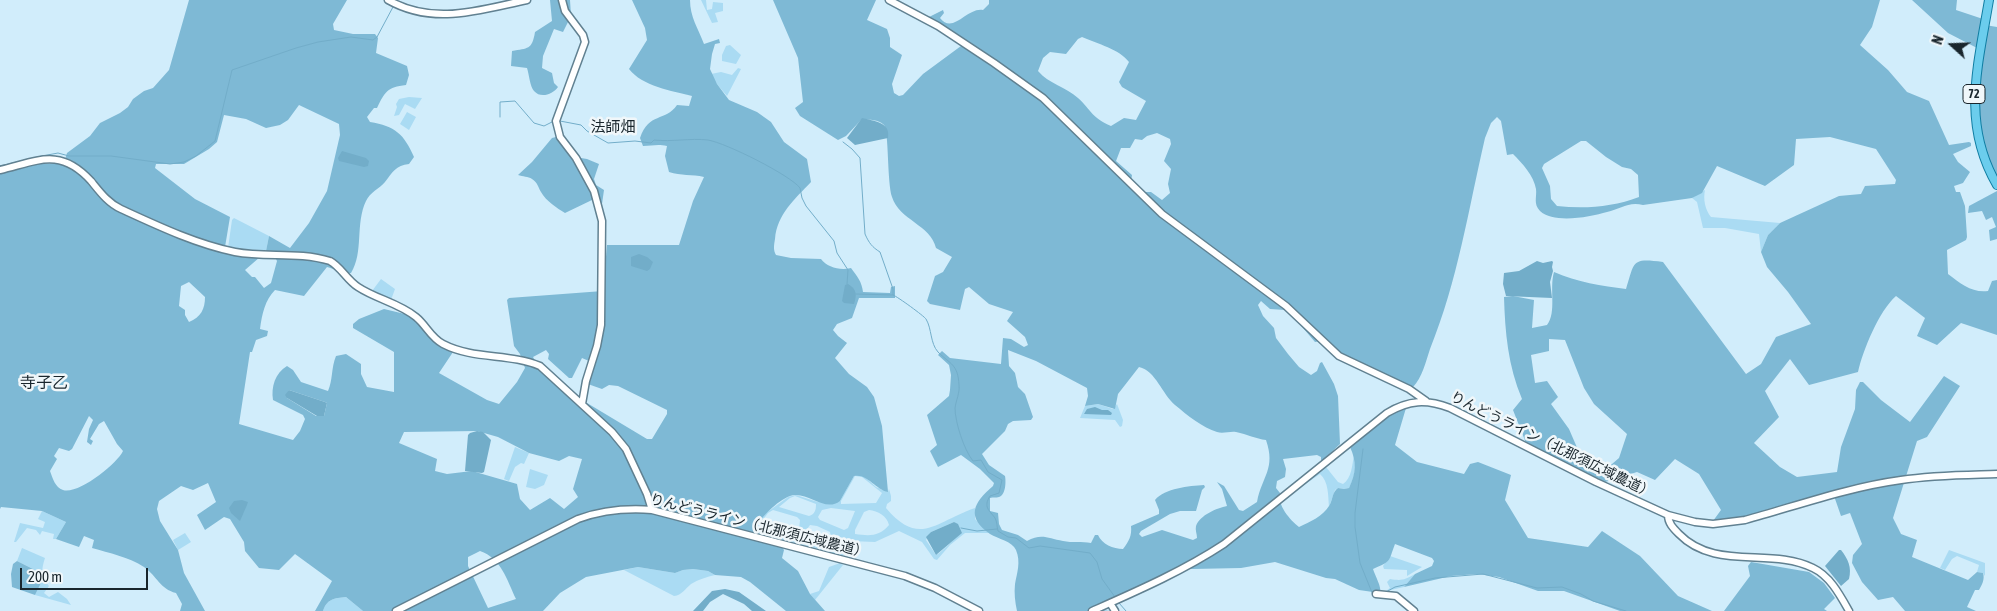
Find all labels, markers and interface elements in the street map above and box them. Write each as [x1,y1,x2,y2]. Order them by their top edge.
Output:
north arrow [1927,20,1977,70]
text: N [1929,33,1947,46]
road number: 72 [1963,85,1985,104]
district label: 法師畑 [591,118,635,136]
district label: 寺子乙 [20,373,68,393]
street label: りんどうライン（北那須広域農道） [1448,388,1656,502]
street label: りんどうライン（北那須広域農道） [648,491,870,561]
scale bar [22,558,150,590]
text: 200 m [28,568,62,585]

